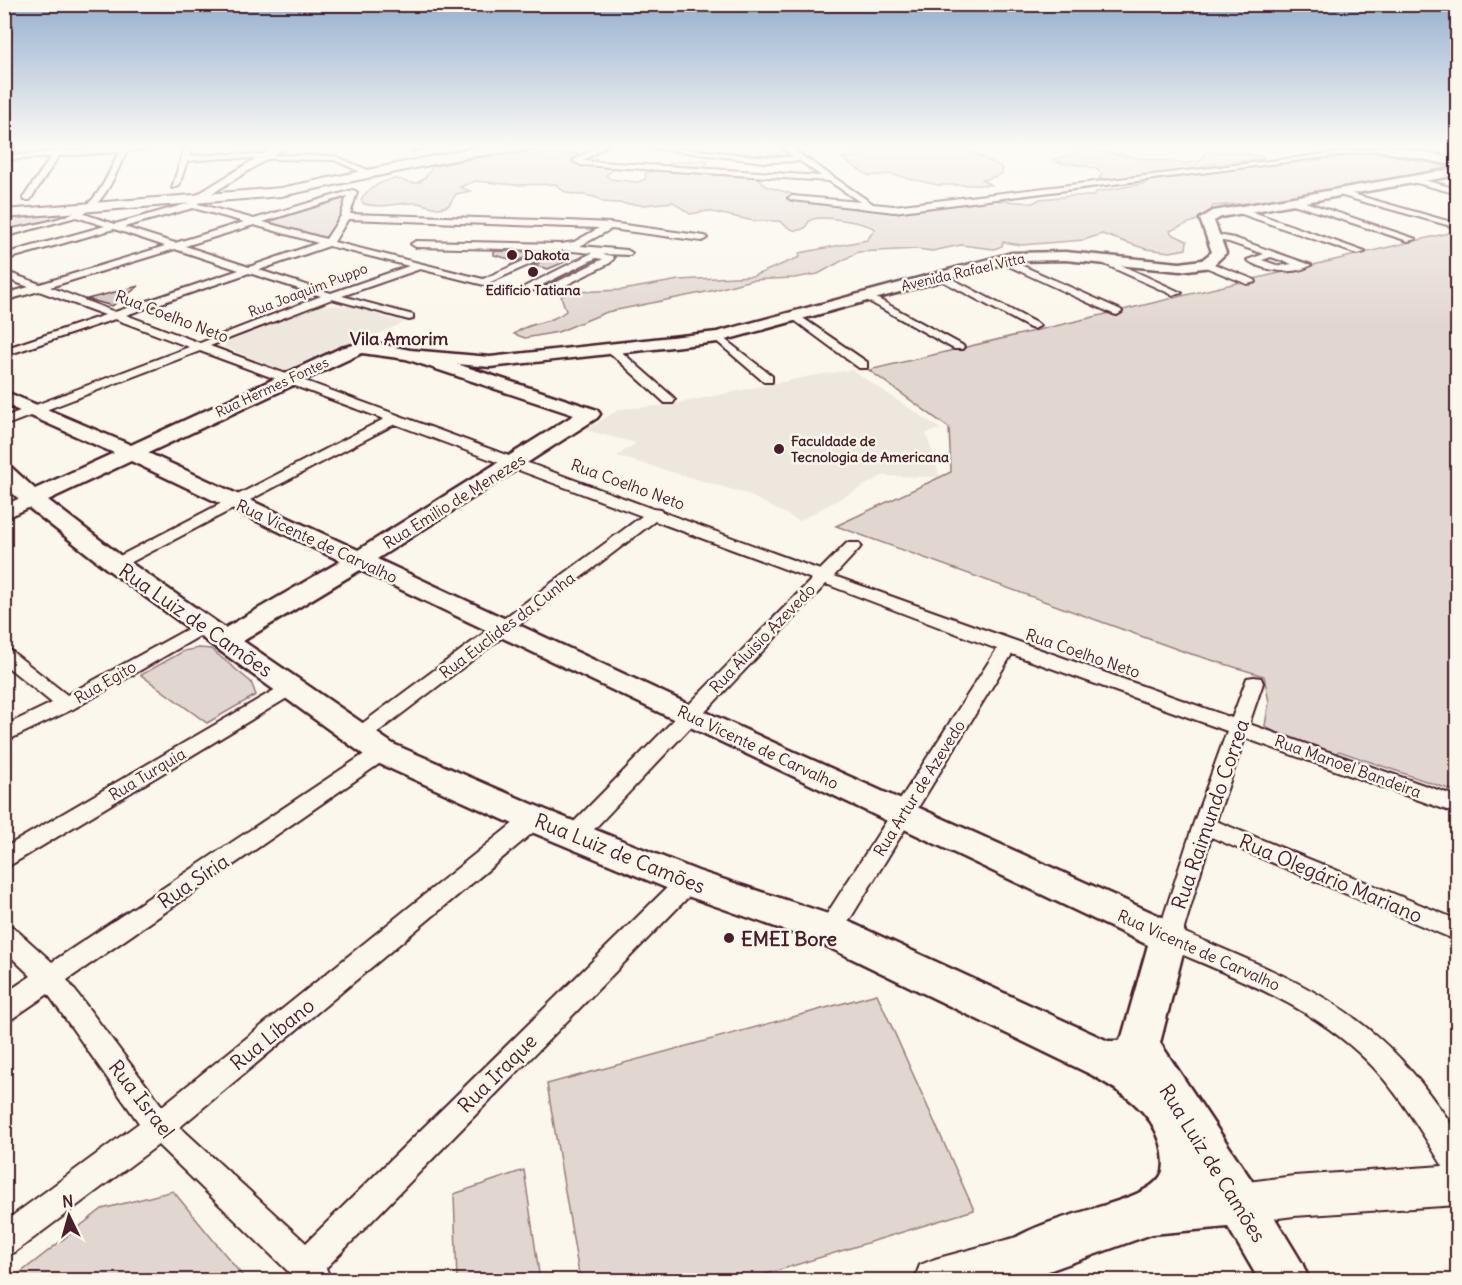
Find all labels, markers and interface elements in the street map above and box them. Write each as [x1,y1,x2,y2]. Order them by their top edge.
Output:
place label: Dakota [524,246,569,264]
marker: Dakota [505,248,519,262]
street label: Avenida Rafael Vitta [899,249,1027,295]
street label: Rua Joaquim Puppo [246,259,370,321]
marker: Edifício Tatiana [526,265,540,279]
place label: Edifício Tatiana [486,281,580,299]
street label: Rua Coelho Neto [112,285,232,347]
district label: Vila Amorim [350,327,448,350]
street label: Rua Hermes Fontes [213,353,331,421]
place label: Faculdade de Tecnologia de Americana [791,432,949,466]
marker: Faculdade de Tecnologia de Americana [772,442,786,456]
street label: Rua Emilio de Menezes [379,449,529,553]
street label: Rua Coelho Neto [568,454,688,514]
street label: Rua Vicente de Carvalho [233,495,401,587]
street label: Rua Luiz de Camões [114,558,278,682]
street label: Rua Euclides da Cunha [435,567,579,683]
street label: Rua Aluisio Azevedo [705,579,819,697]
street label: Rua Coelho Neto [1023,624,1143,682]
street label: Rua Egito [70,656,140,708]
street label: Rua Vicente de Carvalho [674,701,842,793]
street label: Rua Artur de Azevedo [869,716,969,860]
street label: Rua Raimundo Correa [1166,716,1254,912]
street label: Rua Manoel Bandeira [1272,730,1424,802]
street label: Rua Turquia [105,743,189,805]
street label: Rua Luiz de Camões [531,807,709,899]
street label: Rua Olegário Mariano [1236,828,1426,928]
street label: Rua Síria [153,848,233,914]
street label: Rua Vicente de Carvalho [1115,905,1283,995]
place label: EMEI Bore [741,926,837,951]
marker: EMEI Bore [722,931,736,945]
street label: Rua Líbano [225,992,319,1076]
street label: Rua Iraque [452,1028,542,1118]
street label: Rua Israel [104,1055,180,1143]
street label: Rua Luiz de Camões [1154,1079,1272,1247]
north arrow [39,1186,99,1246]
text: N [61,1191,74,1212]

